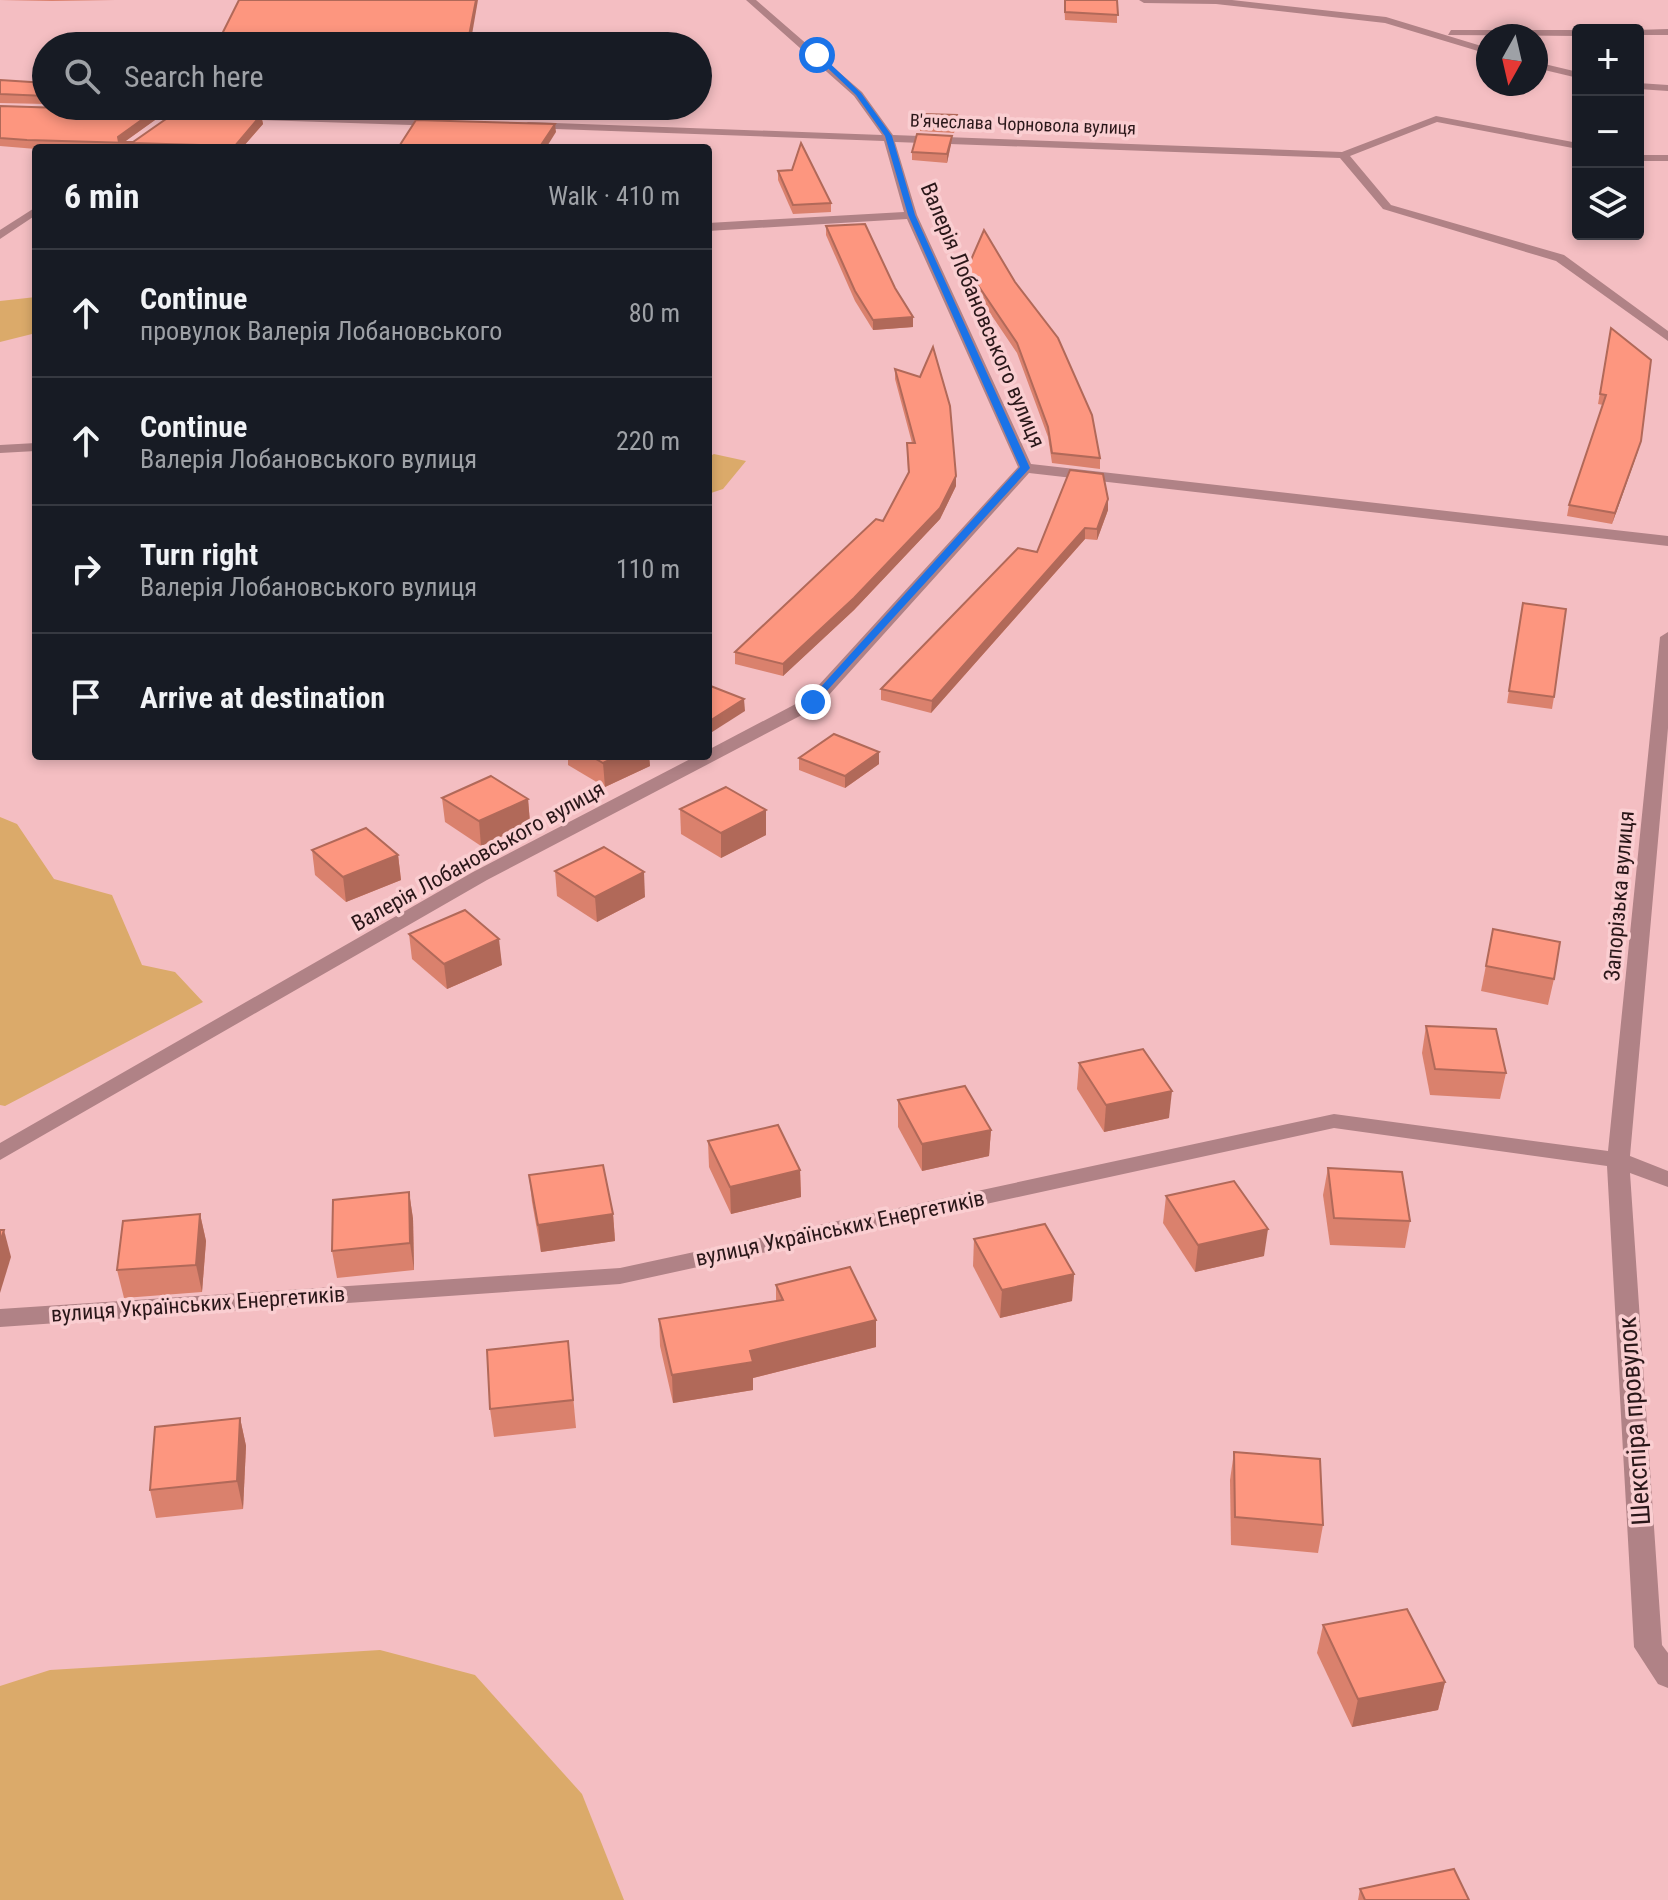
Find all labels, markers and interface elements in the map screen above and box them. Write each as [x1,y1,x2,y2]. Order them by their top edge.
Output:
north arrow [1476,24,1548,96]
map controls [1572,24,1644,240]
button: + [1572,24,1644,96]
search box [32,32,712,120]
route start [799,37,835,73]
icon: search [60,54,104,98]
text: Search here [124,59,264,94]
button: − [1572,96,1644,168]
street label: В'ячеслава Чорновола вулиця [910,110,1136,138]
button: layers [1572,168,1644,240]
text: 6 min [64,176,140,216]
street label: Валерія Лобановського вулиця [916,179,1050,451]
text: Walk · 410 m [548,181,680,211]
text: Continue [140,281,247,316]
icon: ahead [64,291,108,335]
text: 80 m [629,298,680,328]
text: провулок Валерія Лобановського [140,316,502,346]
text: Continue [140,409,247,444]
icon: ahead [64,419,108,463]
text: 220 m [616,426,680,456]
text: Валерія Лобановського вулиця [140,444,477,474]
text: Turn right [140,537,258,572]
icon: right [64,547,108,591]
text: 110 m [616,554,680,584]
text: Валерія Лобановського вулиця [140,572,477,602]
icon: arrive [64,675,108,719]
text: Arrive at destination [140,680,385,715]
route end [795,684,831,720]
street label: Валерія Лобановського вулиця [347,776,609,936]
street label: Запорізька вулиця [1599,810,1639,982]
street label: вулиця Українських Енергетиків [693,1185,987,1271]
street label: вулиця Українських Енергетиків [50,1281,346,1327]
street label: Шекспіра провулок [1612,1315,1656,1526]

